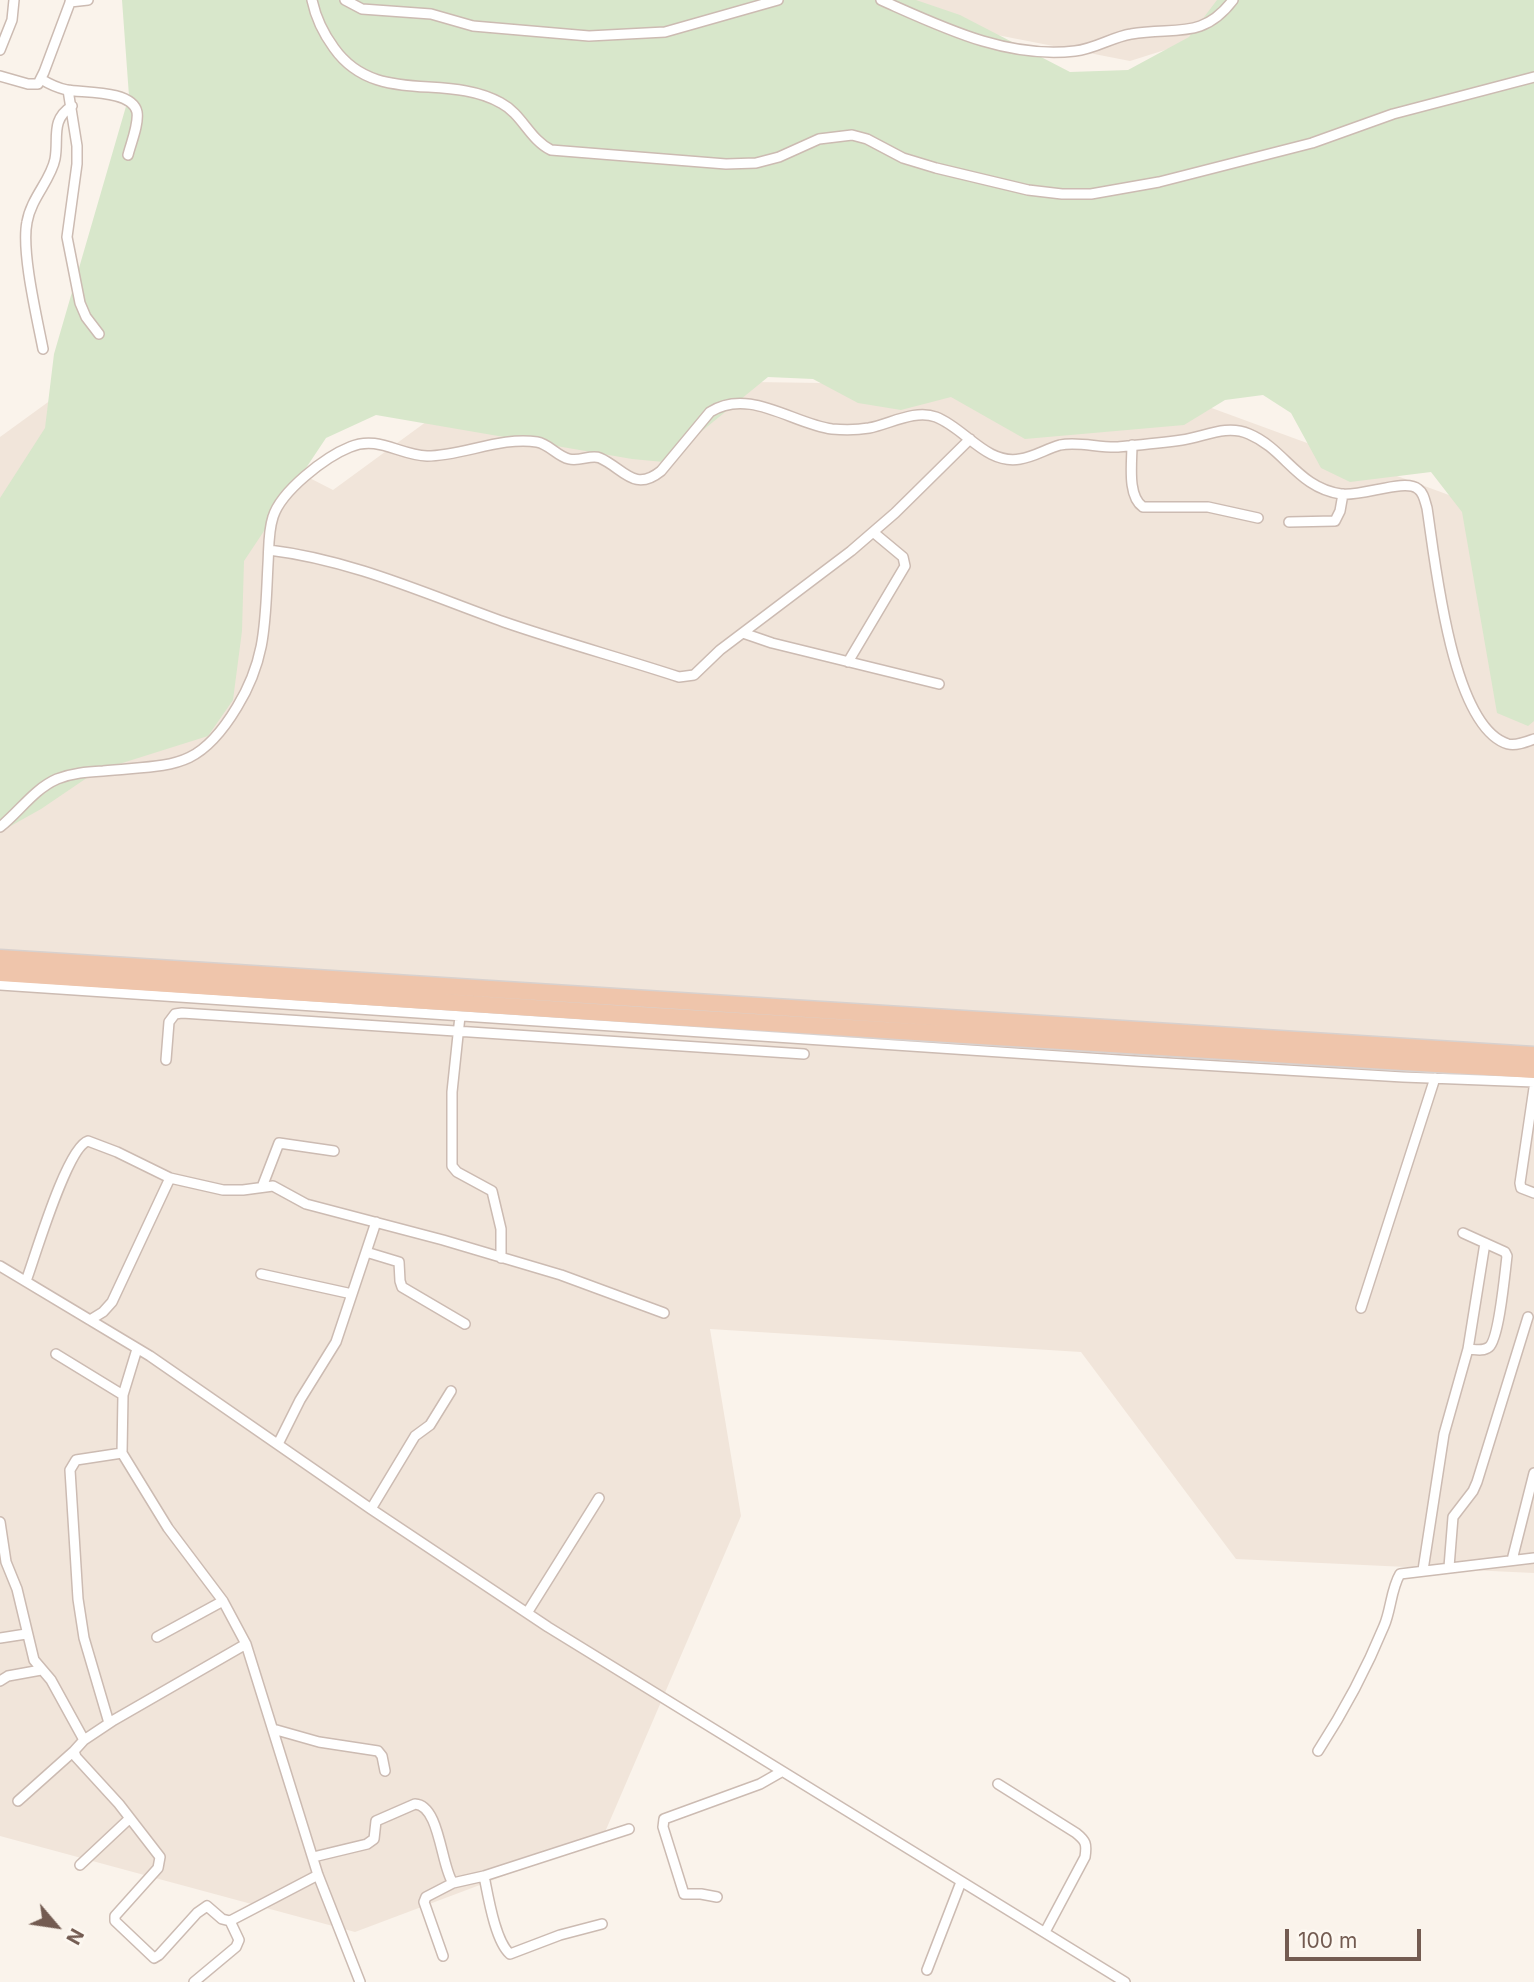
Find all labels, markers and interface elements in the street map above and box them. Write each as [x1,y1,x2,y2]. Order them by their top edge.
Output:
north arrow [21,1891,91,1961]
scale bar [1289,1916,1426,1960]
text: N [61,1925,88,1948]
text: 100 m [1298,1928,1357,1953]

